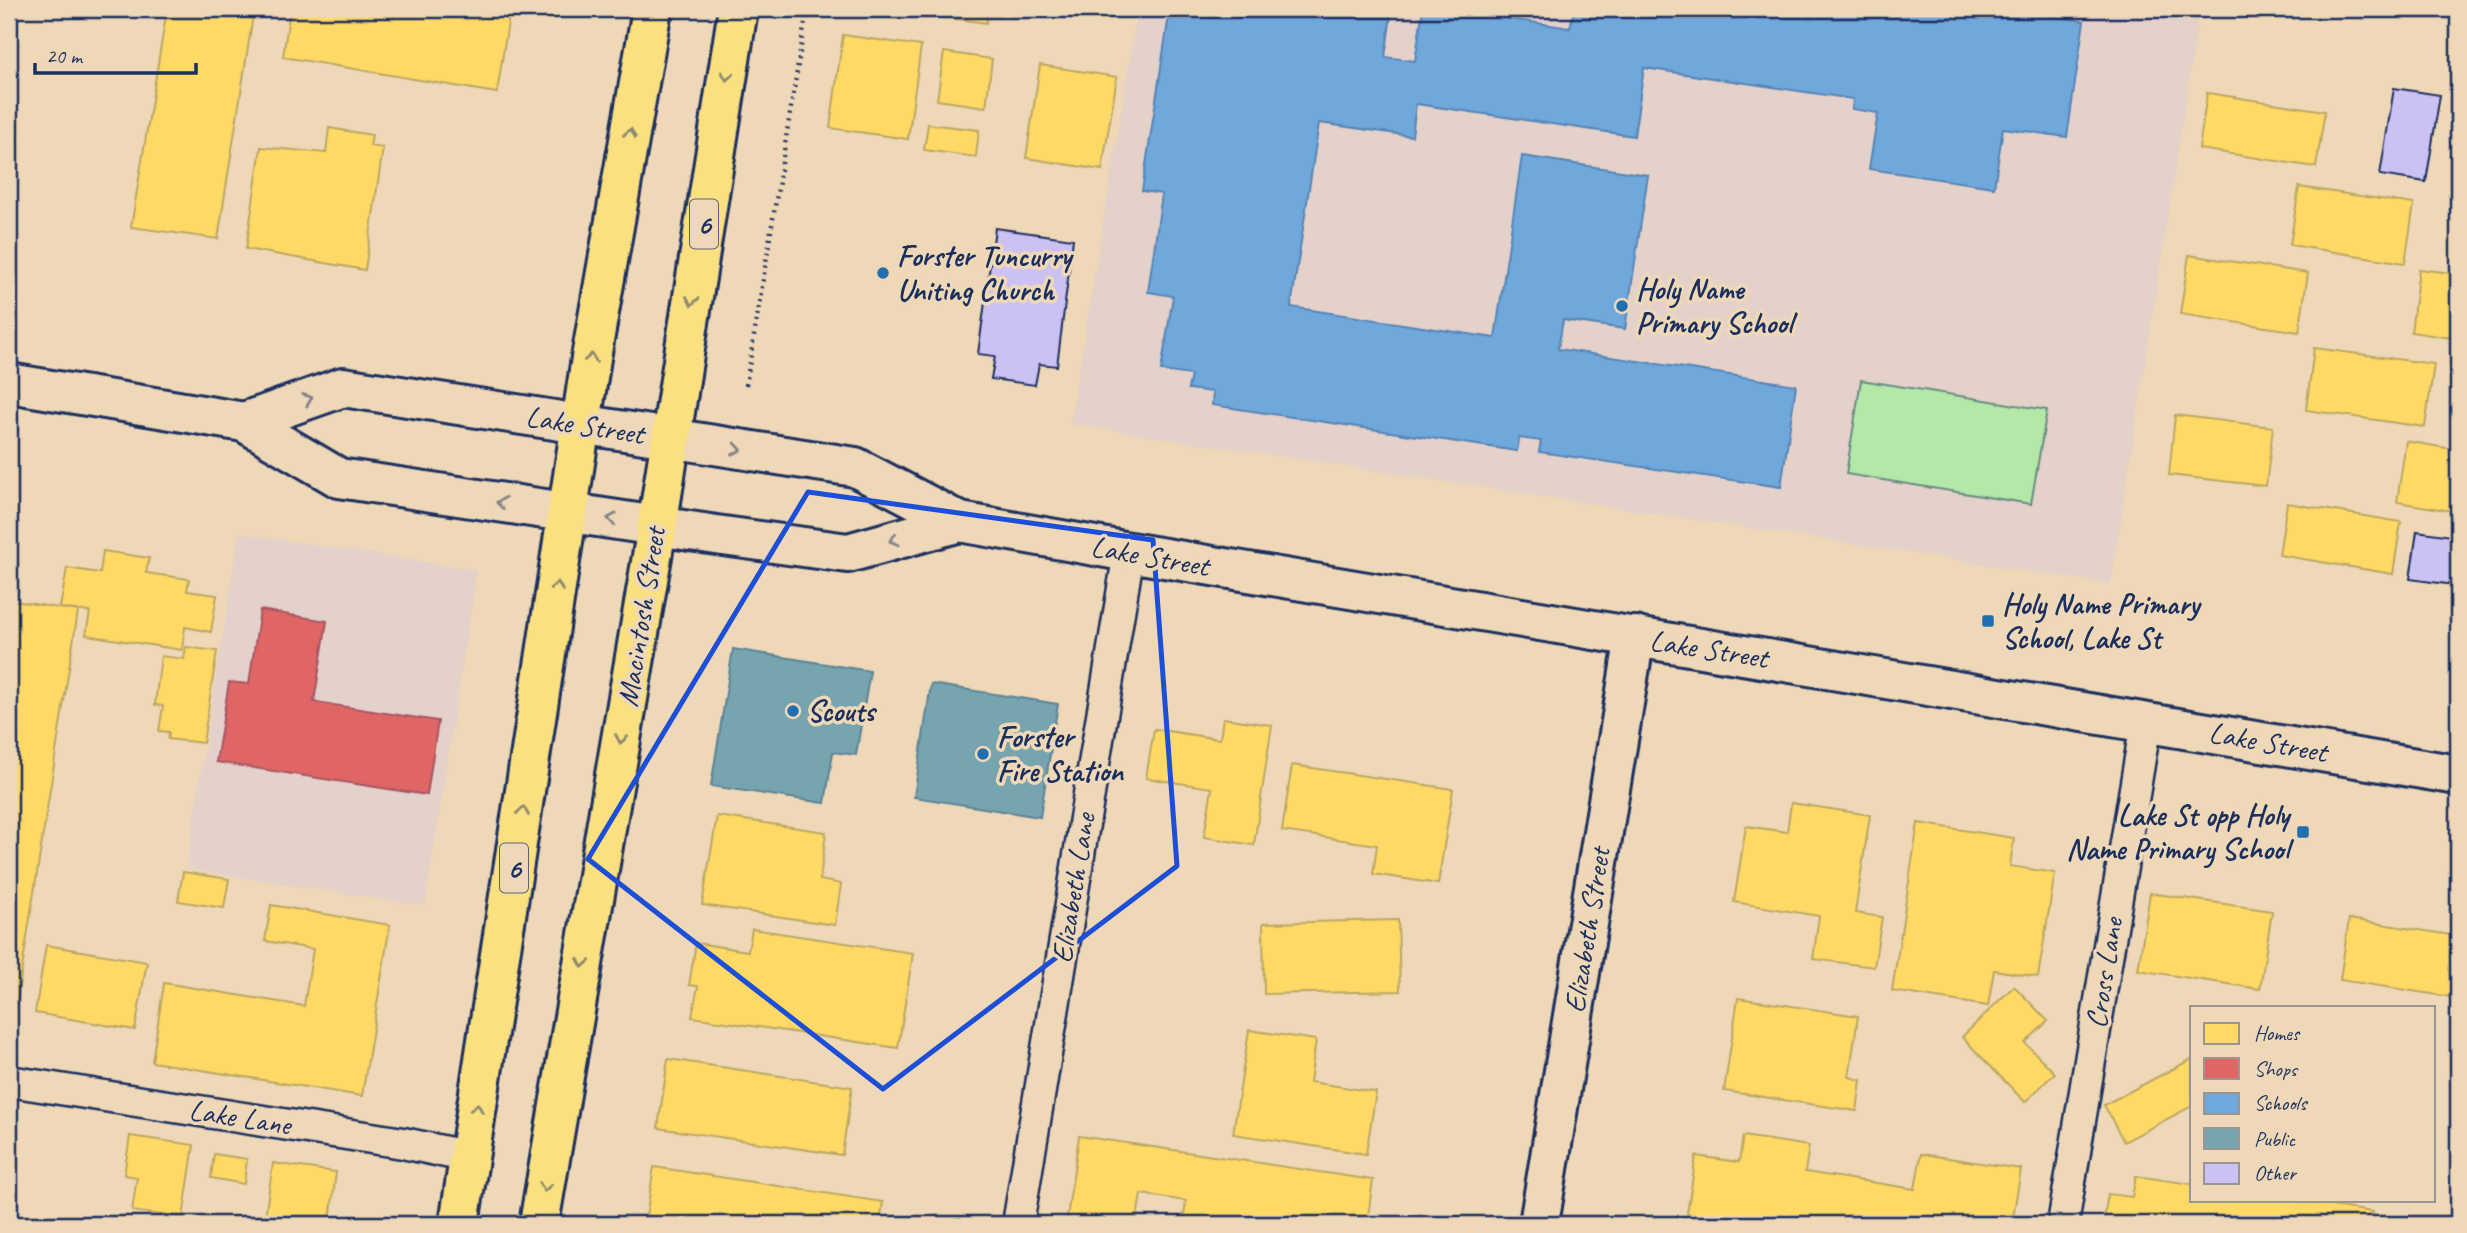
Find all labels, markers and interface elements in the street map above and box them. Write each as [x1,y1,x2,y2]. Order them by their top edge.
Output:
scale bar [35,32,196,76]
text: 20 m [46,43,84,69]
one-way arrow [720,70,735,82]
one-way arrow [622,127,637,139]
road number: 6 [690,200,718,248]
place label: Forster Tuncurry Uniting Church [897,237,1074,309]
marker: Forster Tuncurry Uniting Church [875,265,891,281]
place label: Holy Name Primary School [1636,270,1798,342]
one-way arrow [685,295,700,307]
marker: Holy Name Primary School [1614,298,1630,314]
one-way arrow [583,352,598,363]
one-way arrow [302,393,314,407]
street label: Lake Street [523,397,650,454]
one-way arrow [731,441,743,456]
one-way arrow [495,496,506,511]
one-way arrow [607,512,618,527]
street label: Macintosh Street [608,522,674,709]
street label: Lake Street [1088,527,1215,586]
one-way arrow [888,532,900,547]
one-way arrow [549,580,564,592]
place label: Holy Name Primary School, Lake St [2002,585,2202,657]
marker: Holy Name Primary School, Lake St [1980,613,1996,629]
street label: Lake Street [1647,621,1774,678]
place label: Scouts [807,692,878,730]
marker: Scouts [785,703,801,719]
street label: Lake Street [2206,713,2333,772]
place label: Forster Fire Station [997,718,1124,790]
one-way arrow [614,733,629,745]
marker: Forster Fire Station [975,746,991,762]
place label: Lake St opp Holy Name Primary School [2066,796,2295,869]
one-way arrow [515,805,530,817]
street label: Elizabeth Lane [1042,808,1104,965]
marker: Lake St opp Holy Name Primary School [2295,824,2311,840]
street label: Elizabeth Street [1555,842,1619,1015]
road number: 6 [500,844,528,892]
street label: Cross Lane [2077,913,2132,1031]
one-way arrow [576,957,591,969]
legend [2190,1006,2436,1202]
text: Homes [2254,1020,2301,1046]
text: Shops [2254,1056,2299,1082]
street label: Lake Lane [187,1090,296,1144]
text: Schools [2254,1090,2308,1116]
one-way arrow [469,1103,484,1114]
text: Public [2254,1126,2296,1152]
text: Other [2254,1160,2297,1186]
one-way arrow [538,1181,553,1193]

